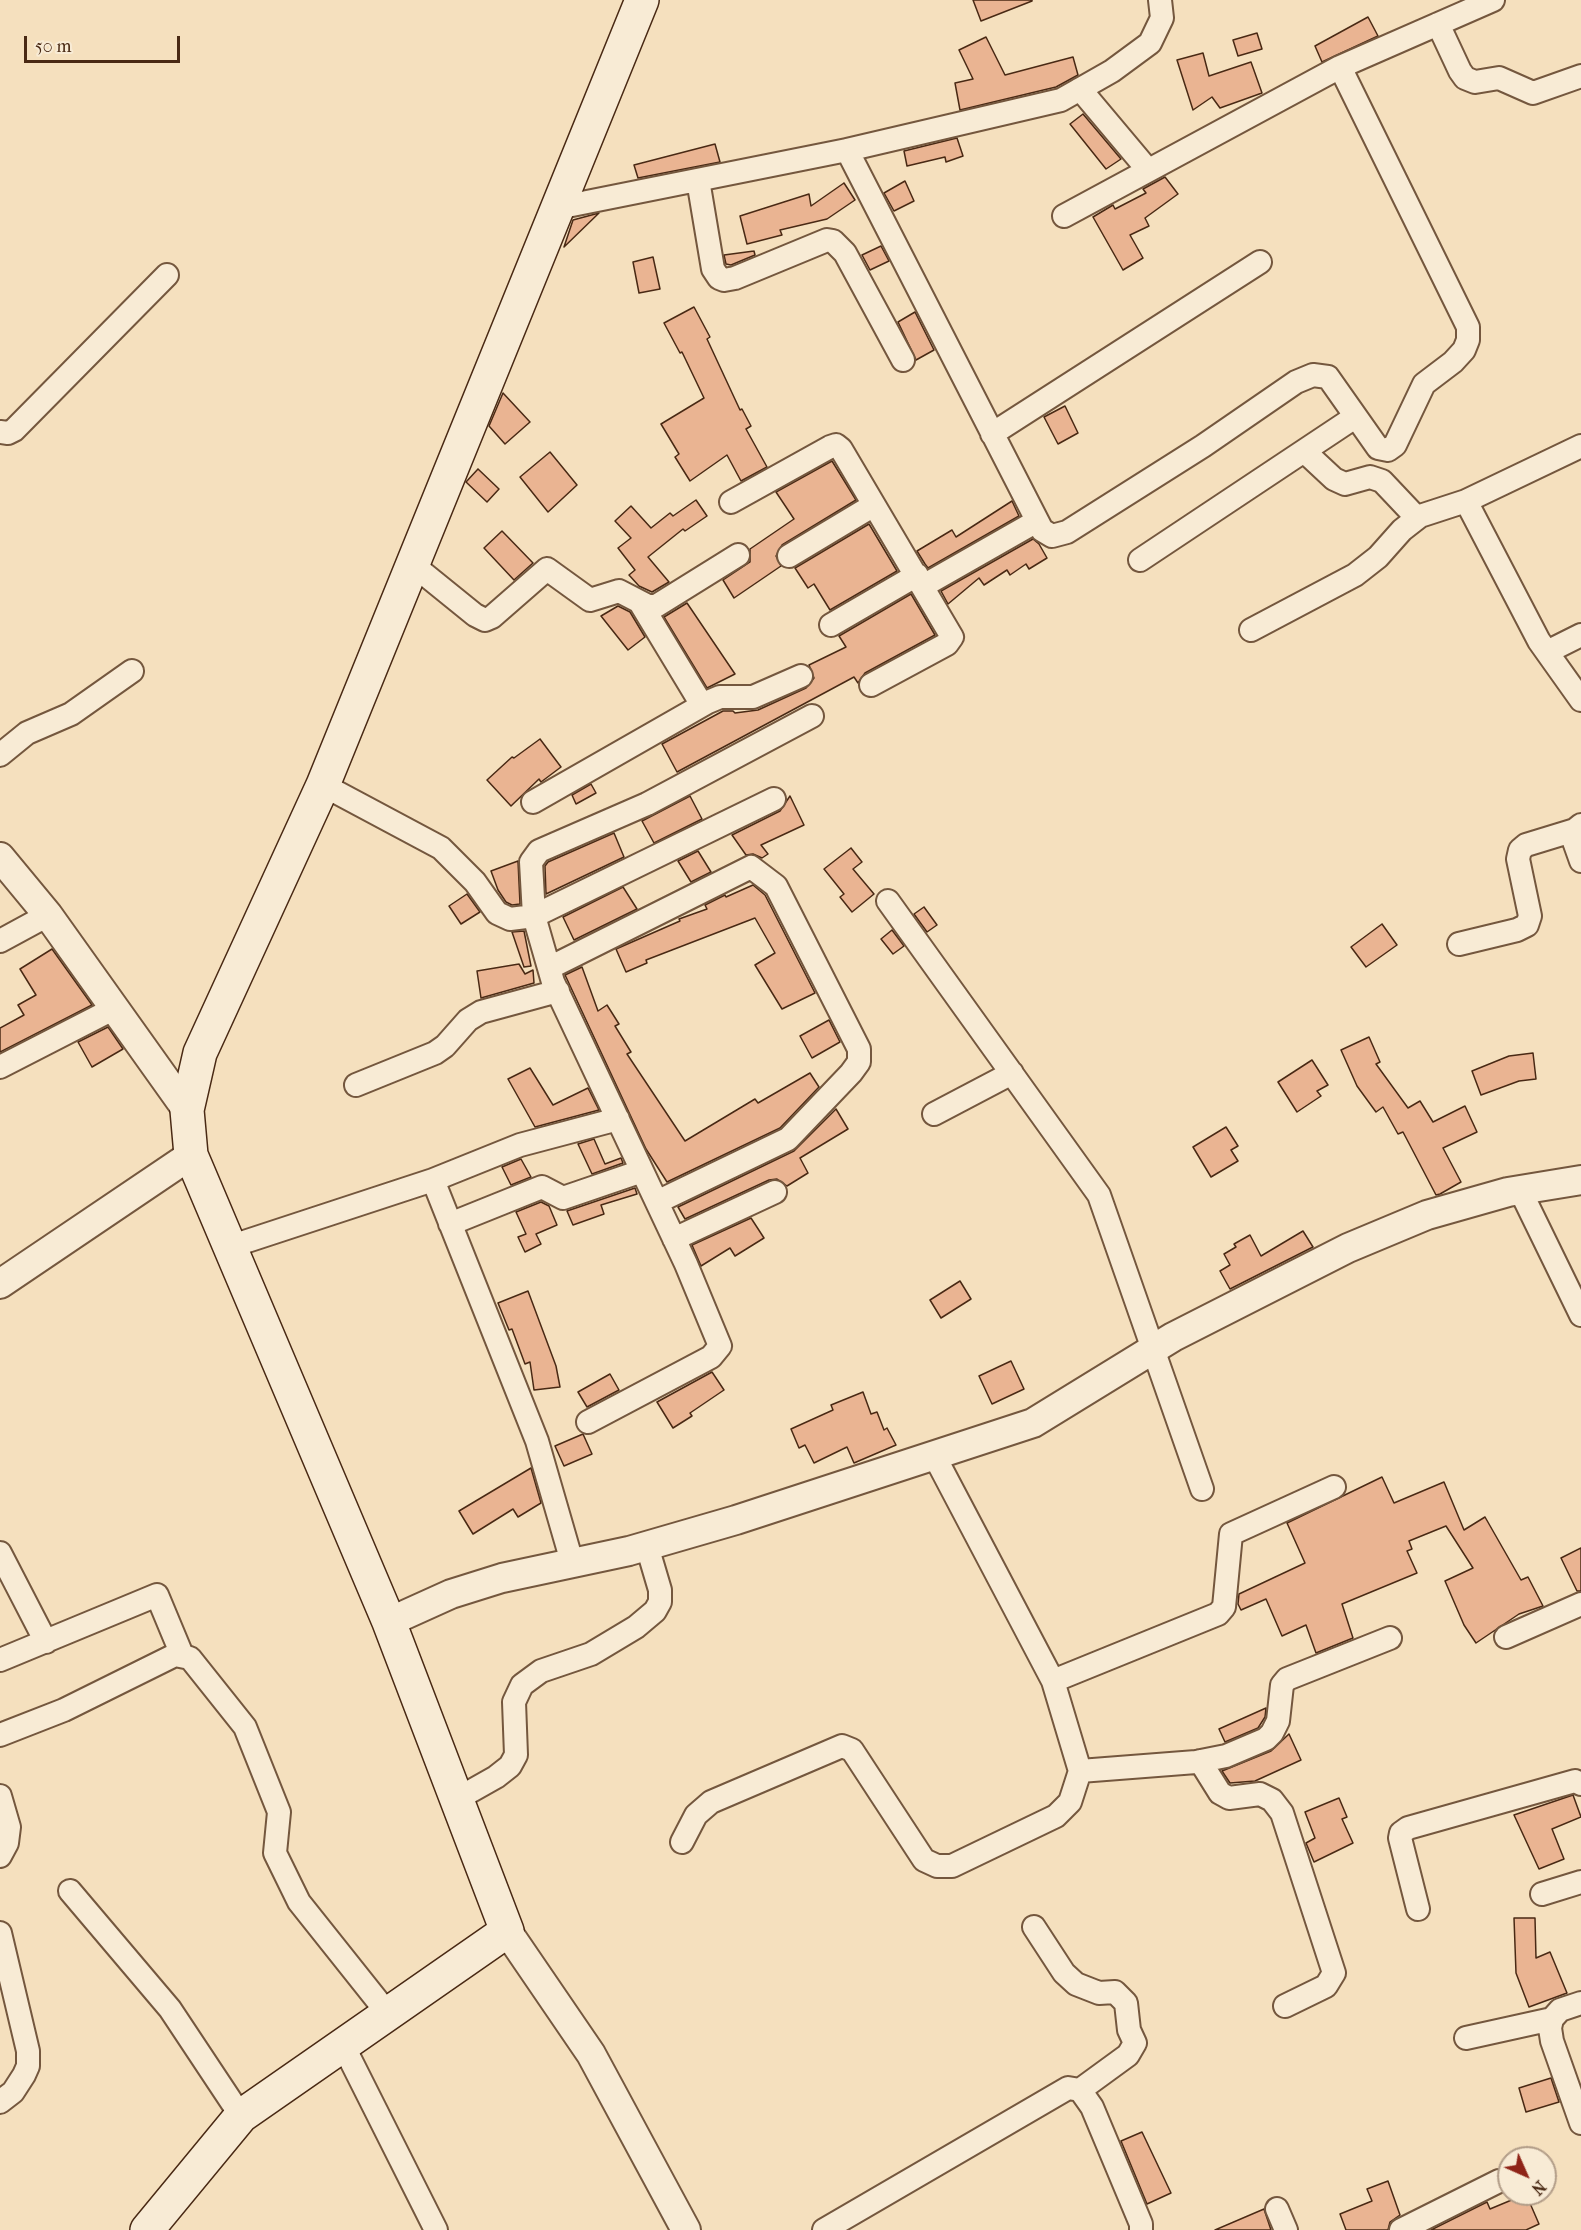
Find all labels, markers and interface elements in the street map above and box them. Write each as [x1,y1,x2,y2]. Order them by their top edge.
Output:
scale bar [27,24,183,62]
text: 50 m [35,36,71,57]
north arrow [1497,2146,1557,2206]
text: N [1528,2177,1550,2199]

